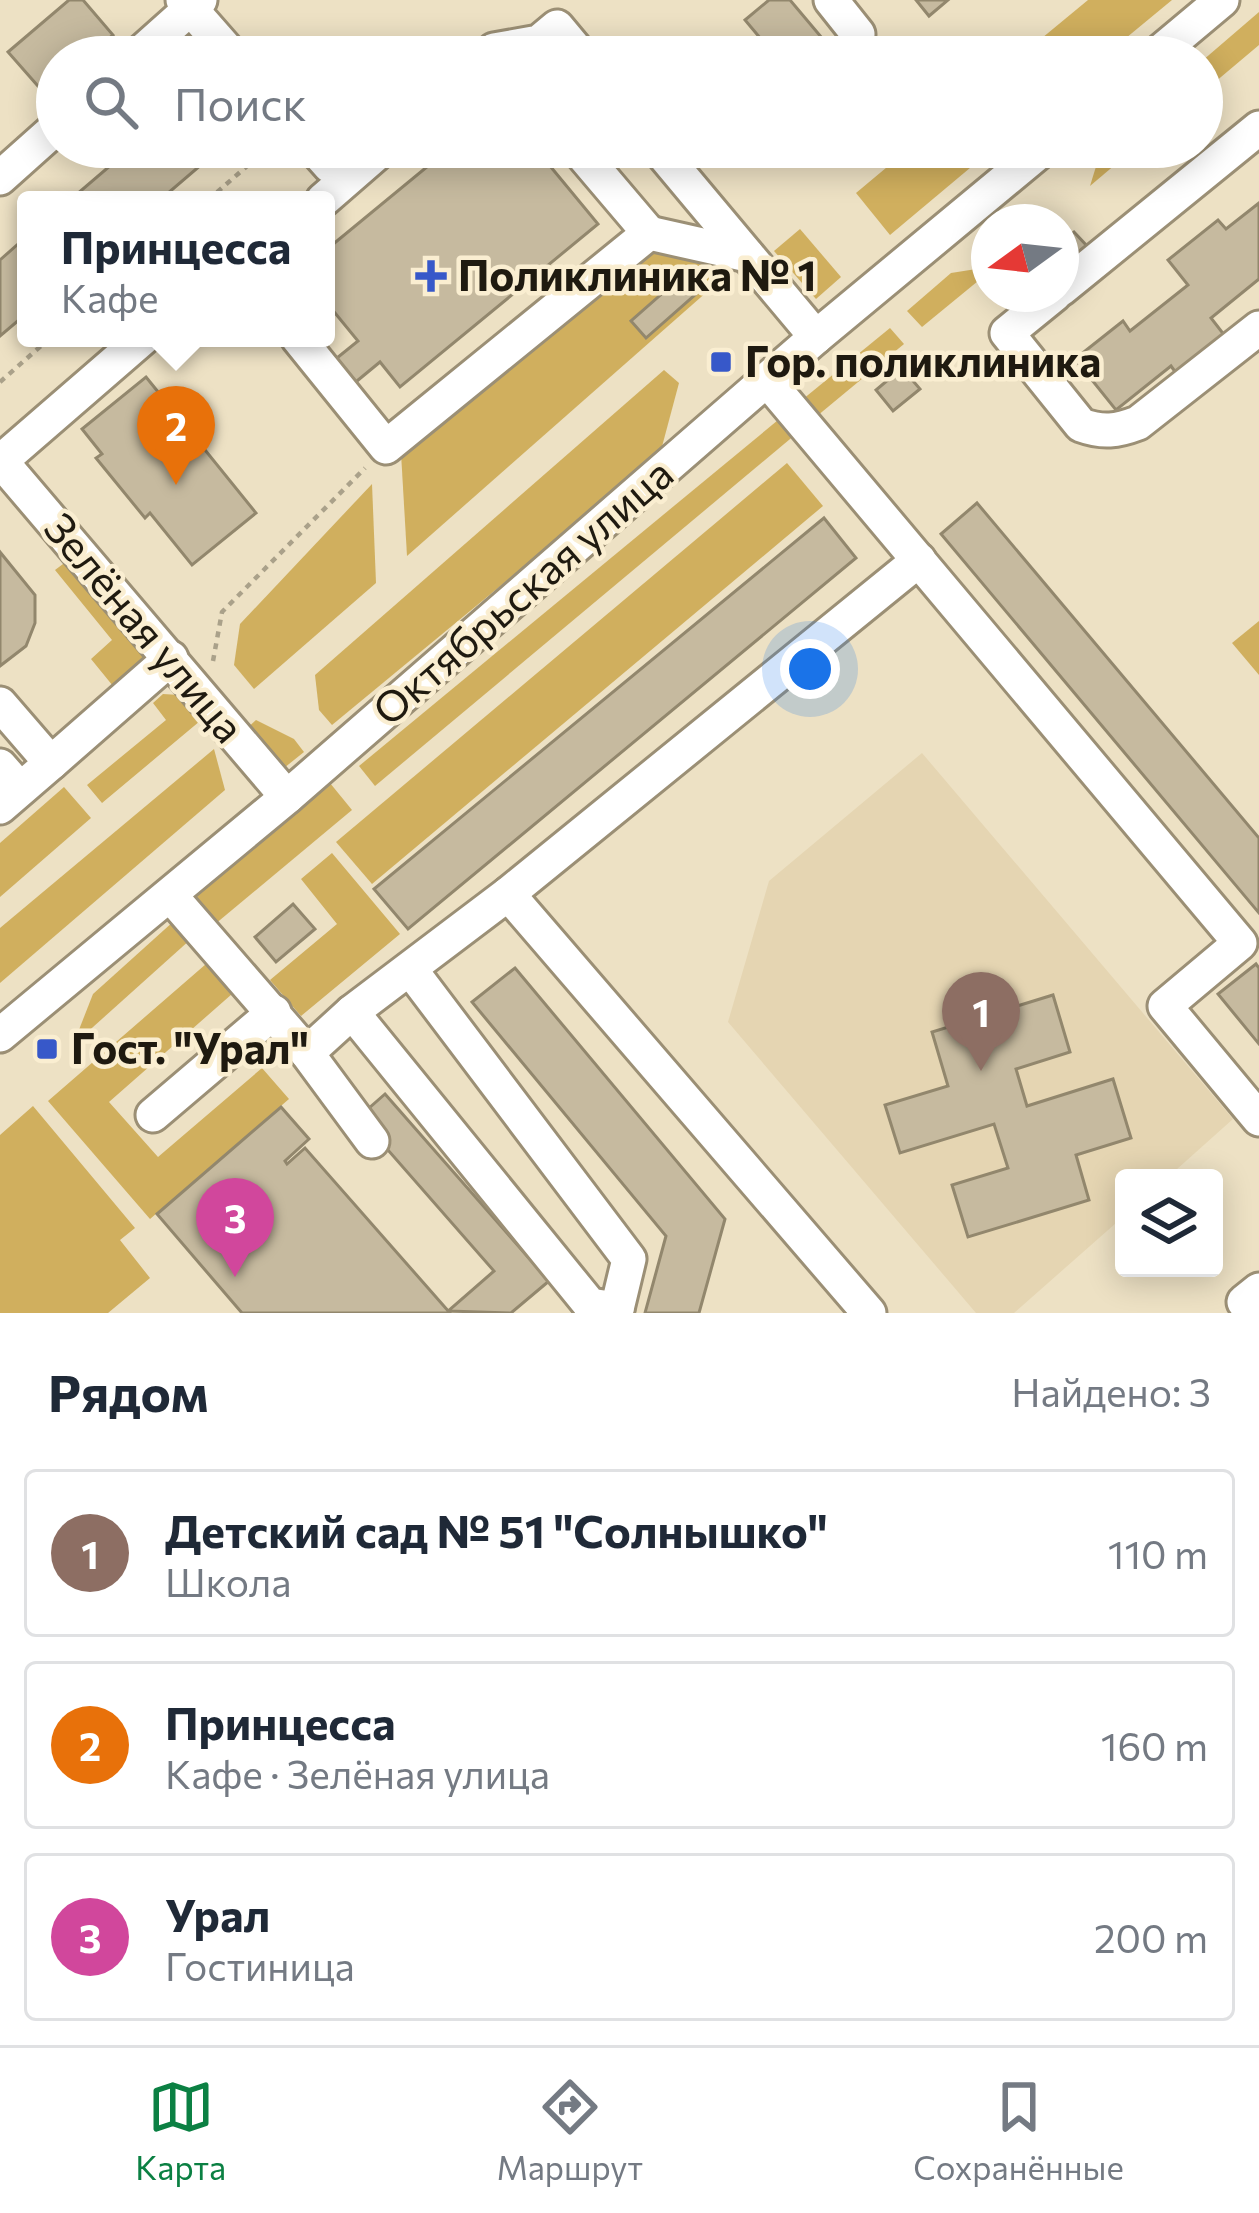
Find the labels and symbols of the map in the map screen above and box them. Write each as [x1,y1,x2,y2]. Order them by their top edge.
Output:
north arrow [971,204,1079,312]
place label: Поликлиника № 1 [458,248,817,300]
marker: Поликлиника № 1 [415,260,447,292]
place label: Гор. поликлиника [745,334,1101,386]
marker: Гор. поликлиника [708,349,734,375]
pin: 2 [137,386,215,485]
street label: Октябрьская улица [361,446,682,735]
street label: Зелёная улица [35,501,257,752]
your location [780,639,840,699]
pin: 1 [942,972,1020,1071]
place label: Гост. "Урал" [71,1021,309,1073]
marker: Гост. "Урал" [34,1036,60,1062]
pin: 3 [196,1178,274,1277]

